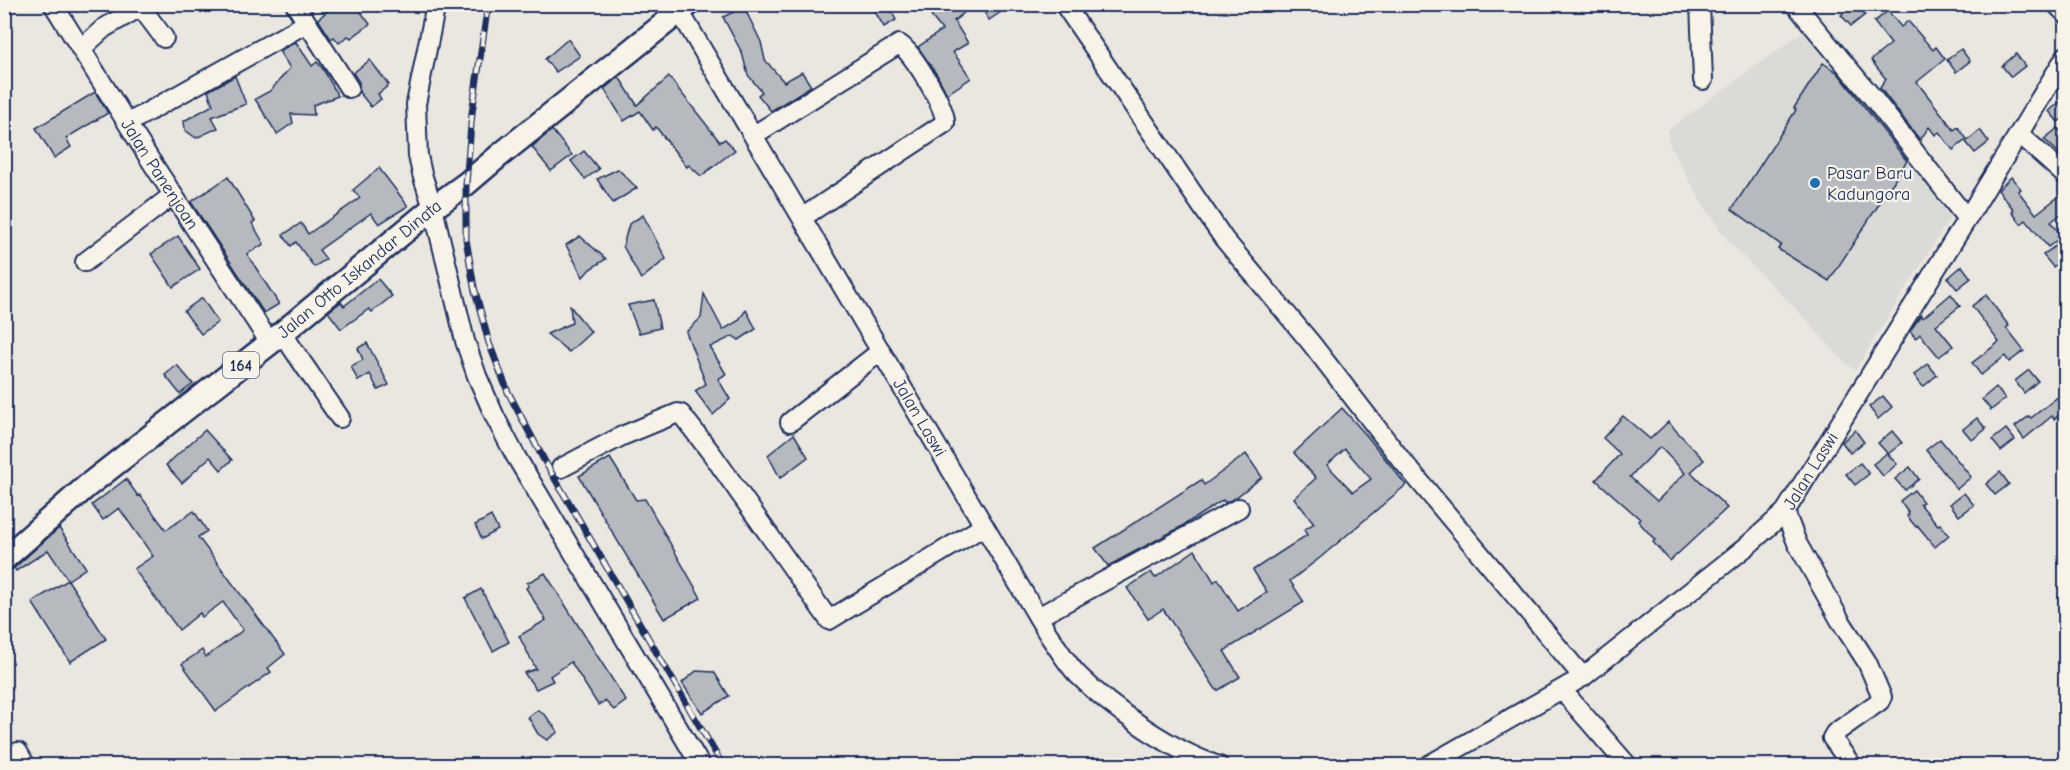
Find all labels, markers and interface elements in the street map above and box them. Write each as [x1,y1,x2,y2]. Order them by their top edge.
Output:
street label: Jalan Panenjoan [116,115,203,234]
place label: Pasar Baru Kadungora [1827,163,1912,205]
marker: Pasar Baru Kadungora [1808,176,1822,190]
street label: Jalan Otto Iskandar Dinata [274,195,446,343]
road number: 164 [223,352,259,378]
street label: Jalan Laswi [888,375,951,460]
street label: Jalan Laswi [1779,429,1843,514]

